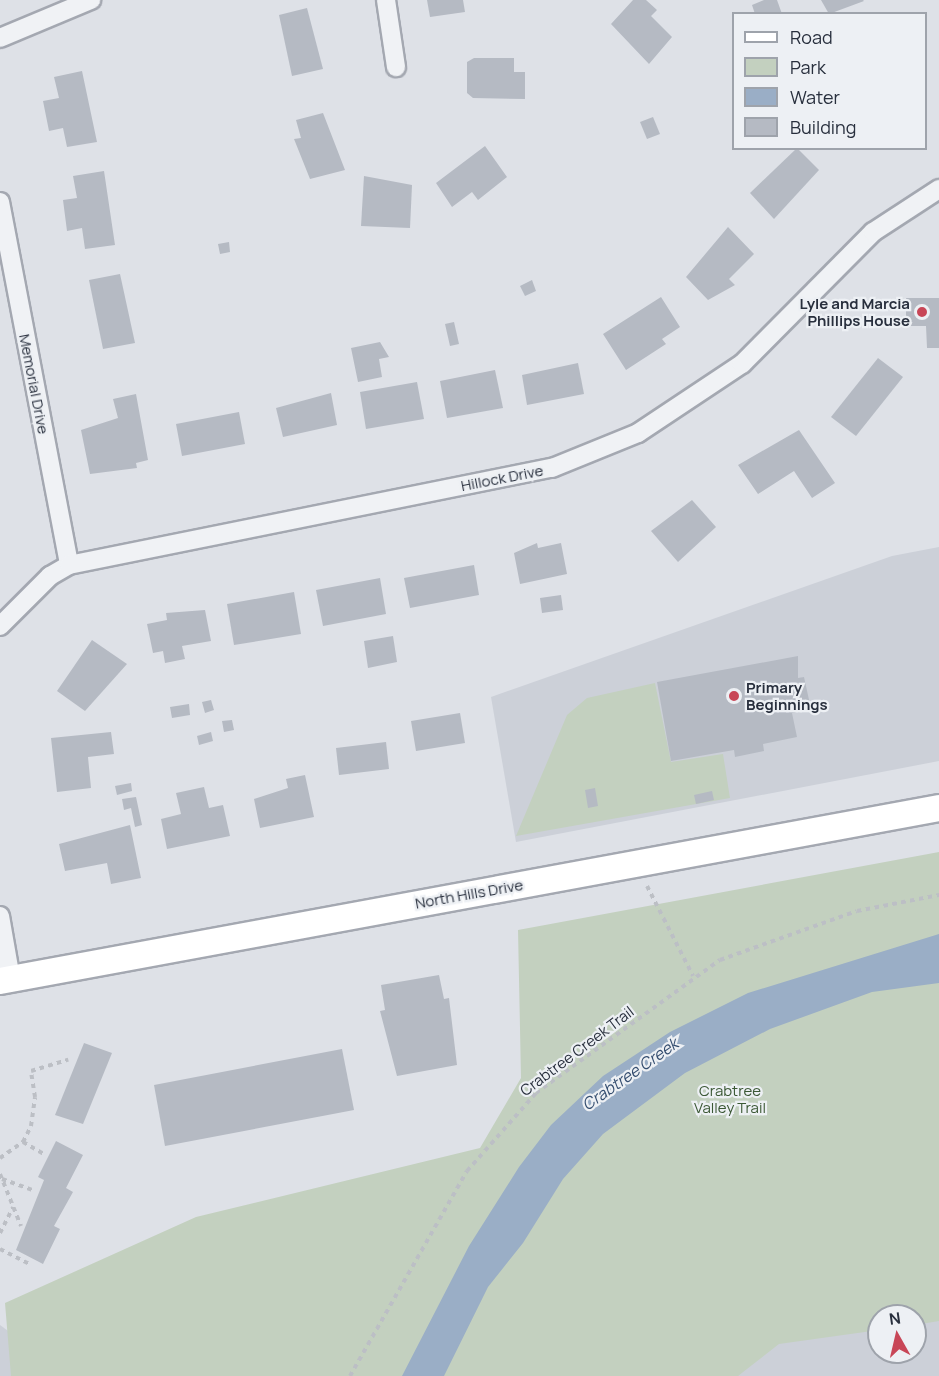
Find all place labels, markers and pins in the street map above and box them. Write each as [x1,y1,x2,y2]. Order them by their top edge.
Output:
place label: Lyle and Marcia Phillips House [799,294,910,329]
marker: Lyle and Marcia Phillips House [915,305,929,319]
place label: Primary Beginnings [746,678,828,713]
marker: Primary Beginnings [727,689,741,703]

